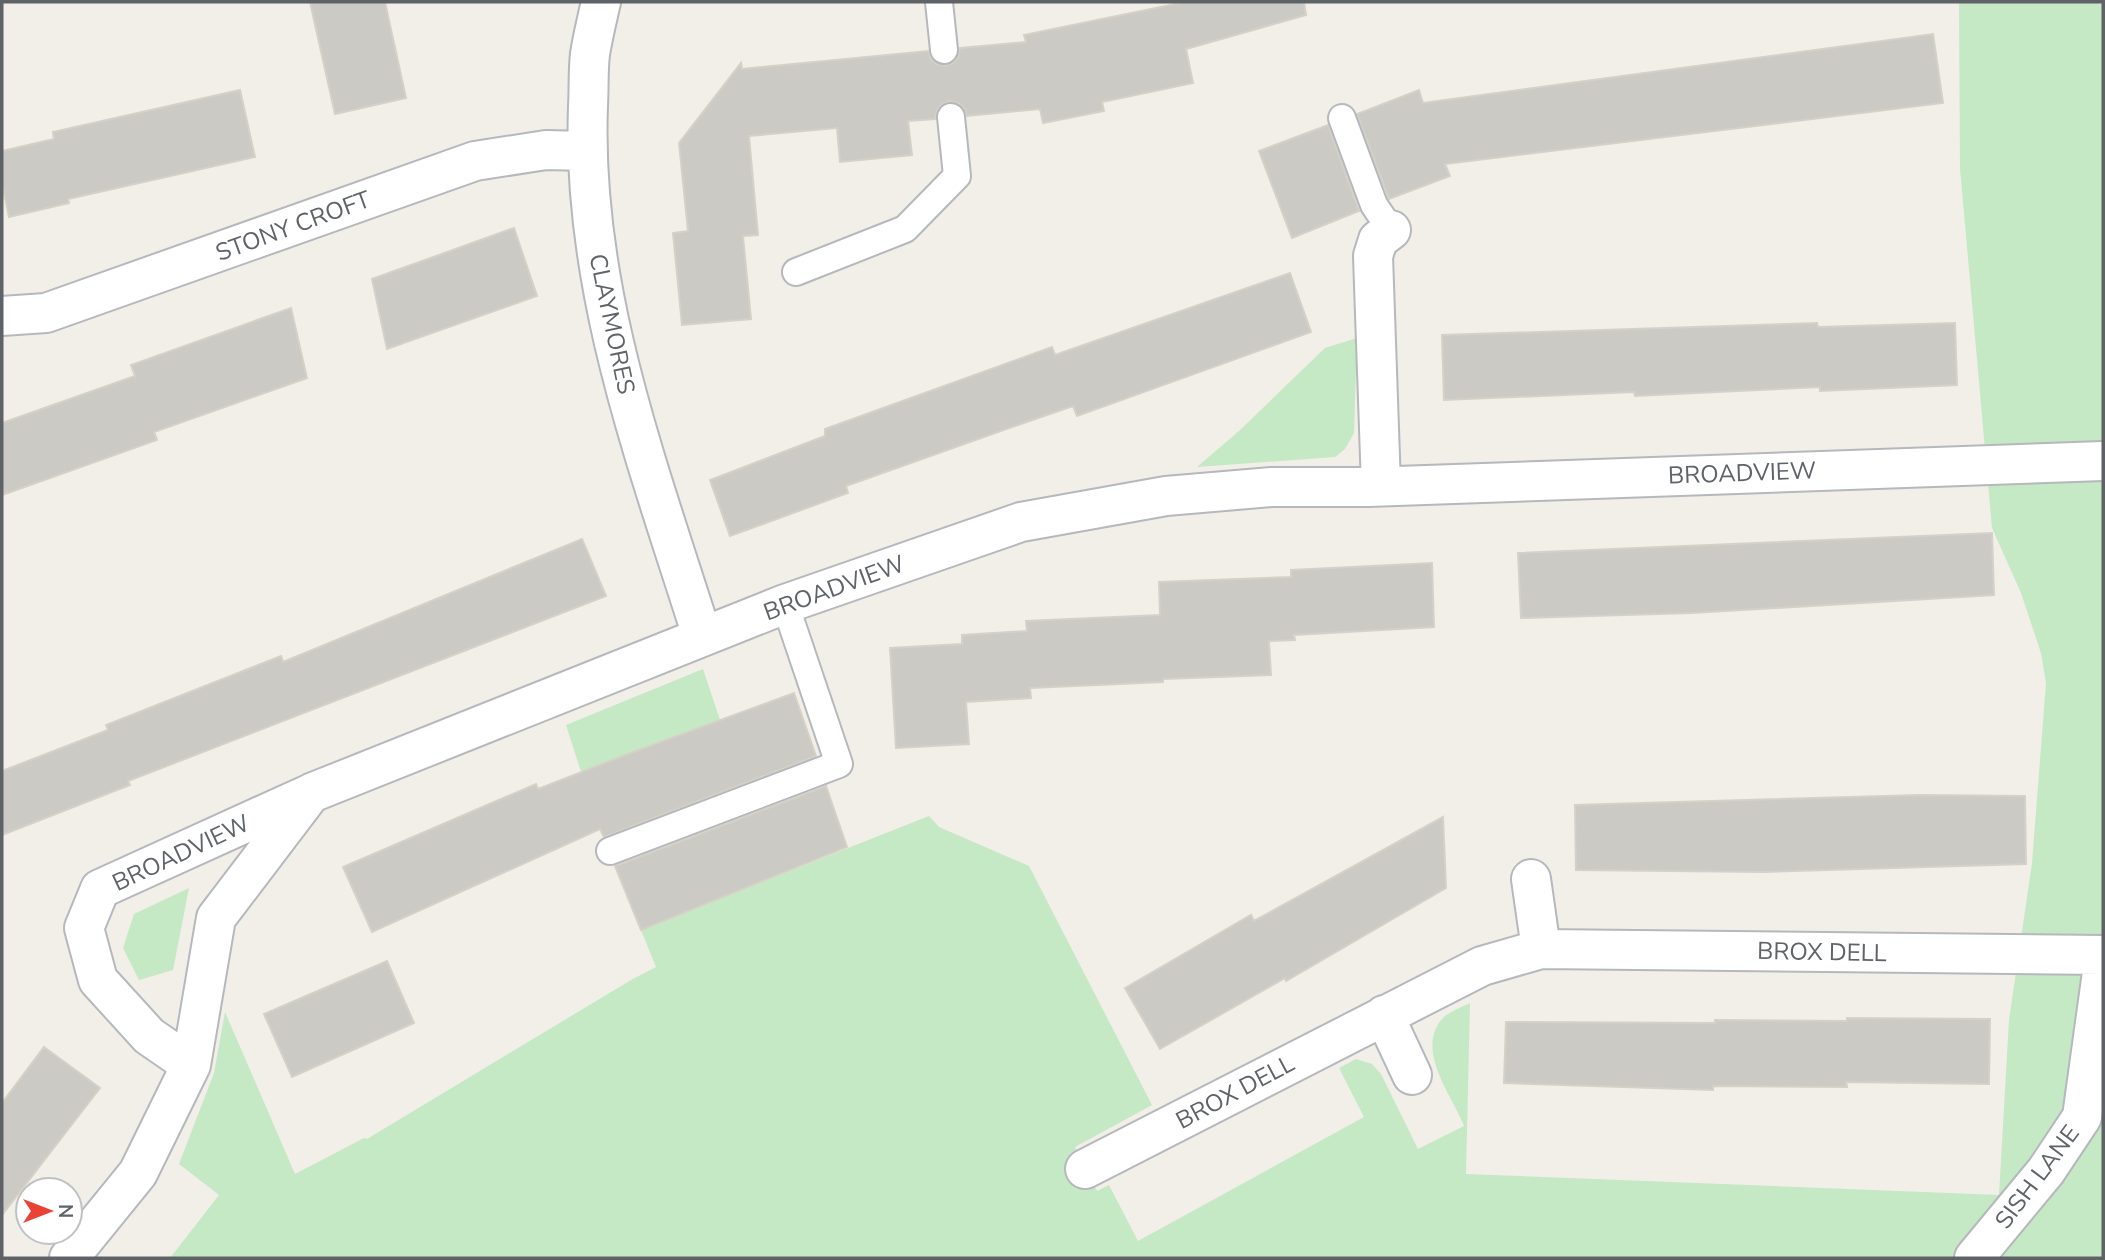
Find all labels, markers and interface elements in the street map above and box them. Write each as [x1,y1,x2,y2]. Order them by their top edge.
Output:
street label: STONY CROFT [211,183,375,269]
street label: CLAYMORES [582,251,642,397]
street label: BROADVIEW [1667,454,1817,492]
street label: BROADVIEW [759,548,909,628]
street label: BROADVIEW [107,807,255,899]
street label: BROX DELL [1757,935,1887,969]
street label: BROX DELL [1170,1047,1300,1137]
street label: SISH LANE [1988,1119,2086,1235]
north arrow [14,1176,84,1246]
text: N [52,1204,78,1218]

